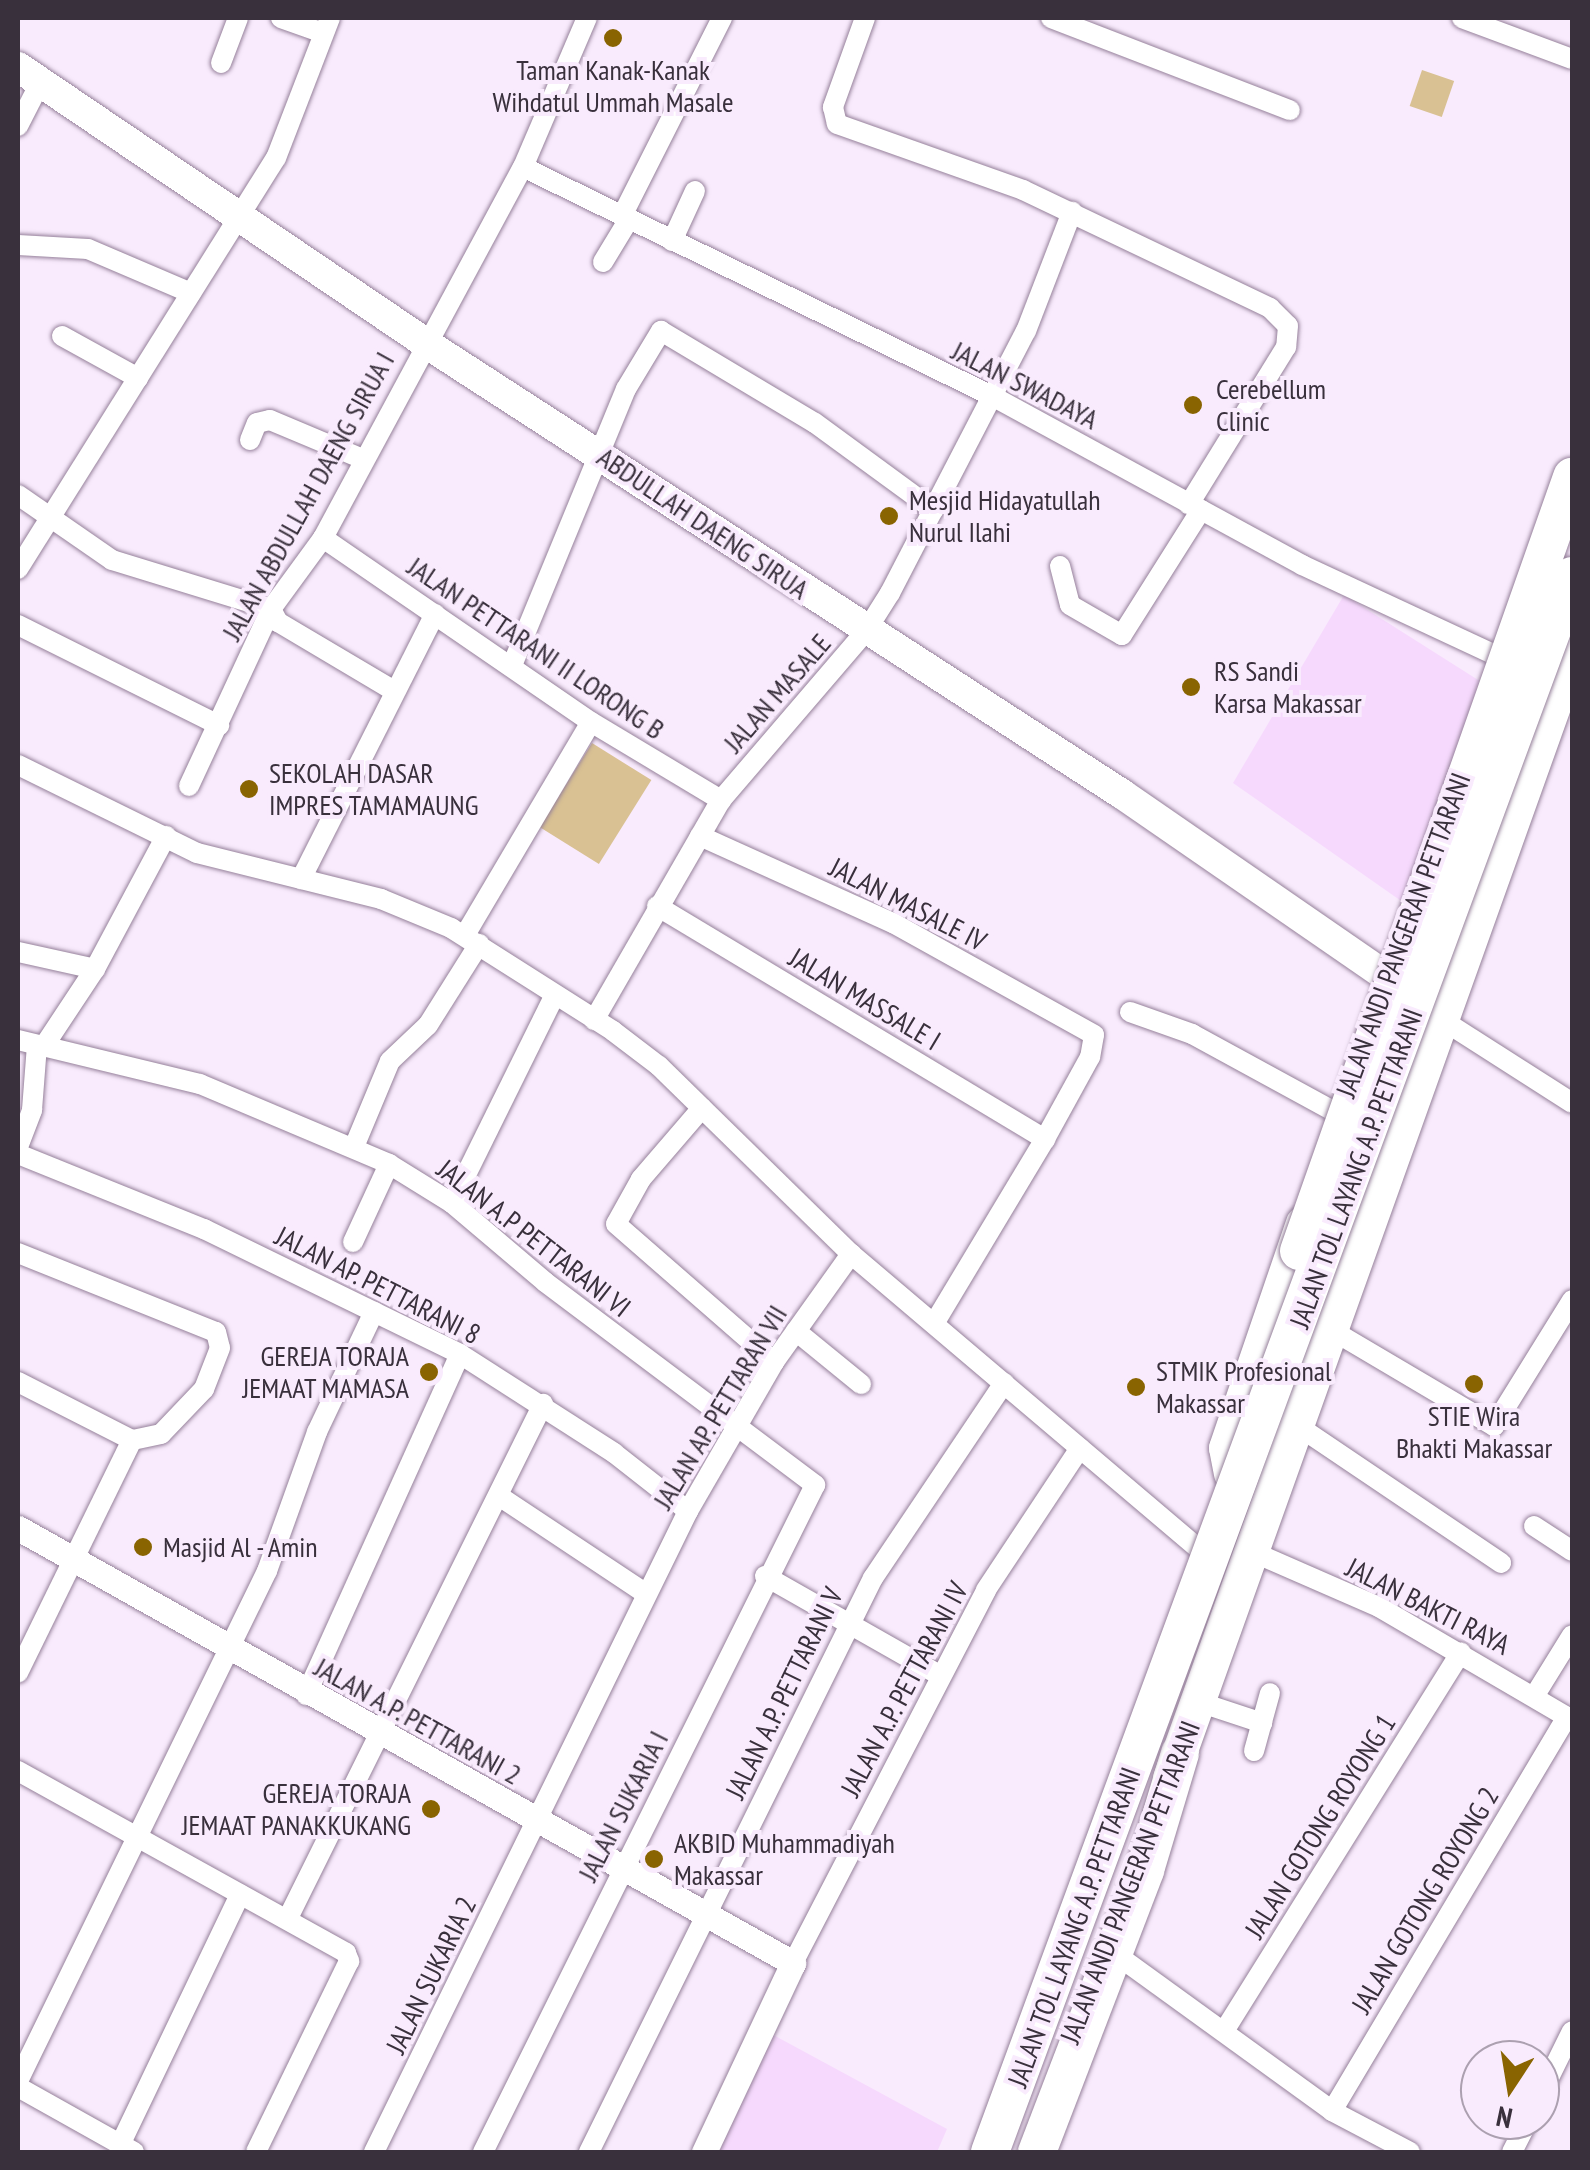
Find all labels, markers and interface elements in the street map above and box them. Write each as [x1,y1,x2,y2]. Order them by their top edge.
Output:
marker: Taman Kanak-Kanak Wihdatul Ummah Masale [602,27,624,49]
place label: Taman Kanak-Kanak Wihdatul Ummah Masale [492,53,734,119]
street label: JALAN SWADAYA [946,334,1104,436]
street label: JALAN ABDULLAH DAENG SIRUA I [214,345,402,647]
place label: Cerebellum Clinic [1216,372,1326,438]
marker: Cerebellum Clinic [1180,392,1206,418]
street label: ABDULLAH DAENG SIRUA [591,440,815,606]
place label: Mesjid Hidayatullah Nurul Ilahi [909,483,1101,549]
marker: Mesjid Hidayatullah Nurul Ilahi [878,505,900,527]
street label: JALAN PETTARANI II LORONG B [401,550,671,746]
street label: JALAN MASALE [716,627,838,759]
place label: RS Sandi Karsa Makassar [1214,654,1362,720]
marker: RS Sandi Karsa Makassar [1178,674,1204,700]
place label: SEKOLAH DASAR IMPRES TAMAMAUNG [269,756,479,822]
street label: JALAN ANDI PANGERAN PETTARANI [1328,768,1478,1102]
marker: SEKOLAH DASAR IMPRES TAMAMAUNG [238,778,260,800]
street label: JALAN MASALE IV [824,850,992,958]
street label: JALAN MASSALE I [783,941,947,1057]
street label: JALAN TOL LAYANG A.P. PETTARANI [1282,1002,1430,1334]
street label: JALAN A.P PETTARANI VI [430,1151,638,1325]
street label: JALAN AP. PETTARANI 8 [269,1218,487,1352]
street label: JALAN AP. PETTARAN VII [645,1298,795,1516]
place label: GEREJA TORAJA JEMAAT MAMASA [242,1339,409,1405]
place label: STMIK Profesional Makassar [1156,1354,1332,1420]
marker: GEREJA TORAJA JEMAAT MAMASA [418,1361,440,1383]
marker: STIE Wira Bhakti Makassar [1463,1373,1485,1395]
marker: STMIK Profesional Makassar [1125,1376,1147,1398]
place label: STIE Wira Bhakti Makassar [1396,1399,1552,1465]
place label: Masjid Al - Amin [163,1530,321,1564]
marker: Masjid Al - Amin [132,1536,154,1558]
street label: JALAN BAKTI RAYA [1341,1550,1515,1662]
street label: JALAN A.P. PETTARANI IV [833,1575,975,1803]
street label: JALAN A.P. PETTARANI V [718,1581,850,1805]
street label: JALAN A.P. PETTARANI 2 [308,1650,528,1792]
street label: JALAN GOTONG ROYONG 1 [1238,1708,1402,1944]
street label: JALAN ANDI PANGERAN PETTARANI [1053,1716,1207,2048]
street label: JALAN SUKARIA I [571,1725,675,1887]
street label: JALAN TOL LAYANG A.P. PETTARANI [1000,1761,1148,2093]
place label: GEREJA TORAJA JEMAAT PANAKKUKANG [181,1776,411,1842]
street label: JALAN GOTONG ROYONG 2 [1344,1781,1506,2019]
marker: GEREJA TORAJA JEMAAT PANAKKUKANG [420,1798,442,1820]
place label: AKBID Muhammadiyah Makassar [674,1826,895,1892]
marker: AKBID Muhammadiyah Makassar [643,1848,665,1870]
street label: JALAN SUKARIA 2 [378,1891,484,2059]
north arrow [1460,2040,1560,2140]
text: N [1493,2098,1515,2138]

